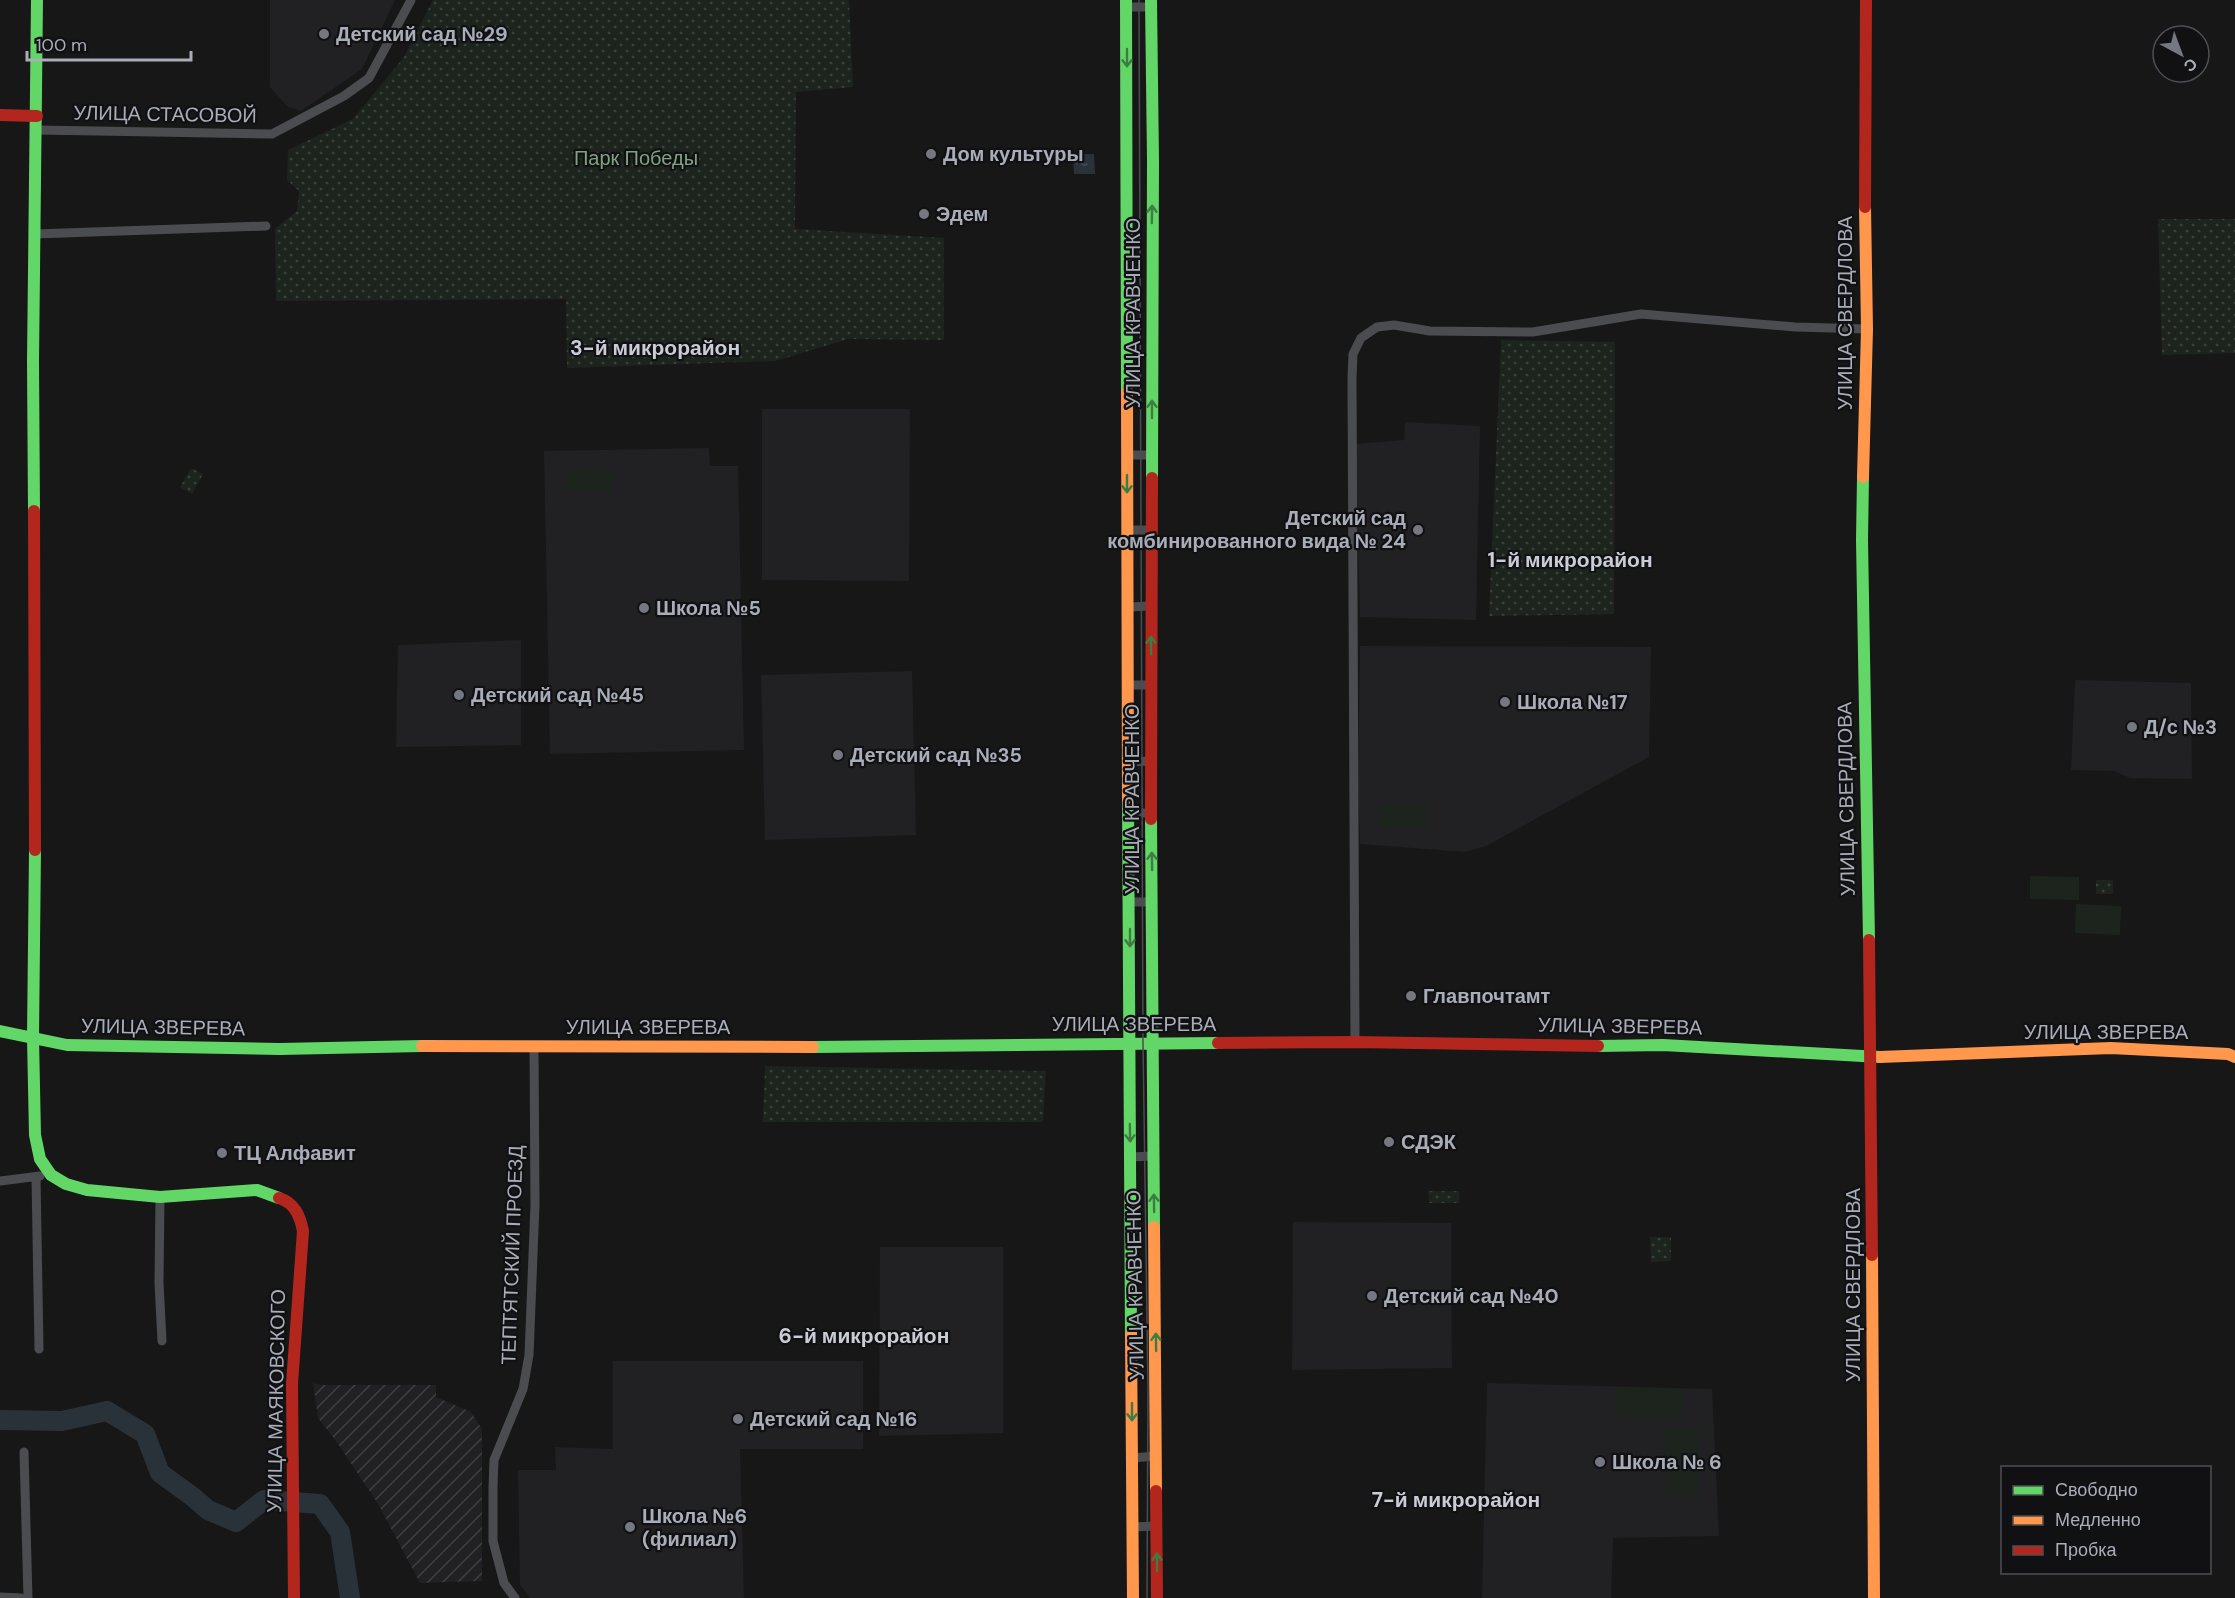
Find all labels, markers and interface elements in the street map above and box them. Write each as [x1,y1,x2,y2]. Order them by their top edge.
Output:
place label: Детский сад №29 [336,21,508,47]
scale bar [27,24,190,62]
north arrow [2151,24,2211,84]
marker: Детский сад №29 [317,27,331,41]
text: 100 m [36,33,87,57]
one-way arrow [1121,48,1132,68]
text: С [2179,53,2202,77]
street label: УЛИЦА СТАСОВОЙ [73,99,257,129]
place label: Дом культуры [943,141,1084,167]
park label: Парк Победы [574,145,698,171]
marker: Дом культуры [924,147,938,161]
place label: Эдем [936,201,988,227]
one-way arrow [1146,204,1158,224]
marker: Эдем [917,207,931,221]
street label: УЛИЦА СВЕРДЛОВА [1832,215,1858,410]
street label: УЛИЦА КРАВЧЕНКО [1120,218,1146,408]
district label: 3-й микрорайон [570,334,740,362]
one-way arrow [1146,399,1158,419]
one-way arrow [1121,474,1133,494]
place label: Детский сад комбинированного вида № 24 [1107,505,1406,554]
marker: Детский сад комбинированного вида № 24 [1411,523,1425,537]
district label: 1-й микрорайон [1487,546,1653,574]
place label: Школа №5 [656,595,761,621]
marker: Школа №5 [637,601,651,615]
one-way arrow [1145,635,1157,655]
place label: Детский сад №45 [471,682,644,708]
marker: Детский сад №45 [452,688,466,702]
place label: Школа №17 [1517,689,1628,715]
marker: Школа №17 [1498,695,1512,709]
street label: УЛИЦА СВЕРДЛОВА [1831,701,1861,896]
street label: УЛИЦА КРАВЧЕНКО [1119,704,1145,894]
place label: Д/с №3 [2144,714,2217,740]
marker: Д/с №3 [2125,720,2139,734]
place label: Детский сад №35 [850,742,1022,768]
marker: Детский сад №35 [831,748,845,762]
one-way arrow [1146,851,1157,871]
one-way arrow [1124,928,1135,948]
place label: Главпочтамт [1423,983,1551,1009]
marker: Главпочтамт [1404,989,1418,1003]
street label: УЛИЦА ЗВЕРЕВА [1052,1011,1217,1037]
street label: УЛИЦА ЗВЕРЕВА [1538,1012,1703,1040]
street label: УЛИЦА ЗВЕРЕВА [81,1013,246,1041]
street label: УЛИЦА ЗВЕРЕВА [566,1014,731,1040]
street label: УЛИЦА ЗВЕРЕВА [2024,1019,2189,1045]
one-way arrow [1124,1123,1136,1143]
place label: СДЭК [1401,1129,1457,1155]
marker: СДЭК [1382,1135,1396,1149]
place label: ТЦ Алфавит [234,1140,356,1166]
street label: ТЕПТЯТСКИЙ ПРОЕЗД [495,1144,529,1365]
marker: ТЦ Алфавит [215,1146,229,1160]
street label: УЛИЦА СВЕРДЛОВА [1840,1187,1866,1382]
street label: УЛИЦА КРАВЧЕНКО [1120,1190,1150,1380]
one-way arrow [1148,1193,1160,1213]
place label: Детский сад №40 [1384,1283,1559,1309]
street label: УЛИЦА МАЯКОВСКОГО [261,1289,291,1513]
marker: Детский сад №40 [1365,1289,1379,1303]
district label: 6-й микрорайон [779,1322,949,1350]
one-way arrow [1150,1332,1162,1352]
one-way arrow [1126,1402,1138,1422]
place label: Детский сад №16 [750,1406,917,1432]
marker: Детский сад №16 [731,1412,745,1426]
place label: Школа № 6 [1612,1449,1722,1475]
marker: Школа № 6 [1593,1455,1607,1469]
legend [2001,1466,2211,1574]
text: Свободно [2055,1478,2138,1502]
district label: 7-й микрорайон [1372,1486,1540,1514]
place label: Школа №6 (филиал) [642,1503,747,1552]
text: Медленно [2055,1508,2141,1532]
marker: Школа №6 (филиал) [623,1520,637,1534]
text: Пробка [2055,1538,2118,1562]
one-way arrow [1151,1553,1163,1573]

